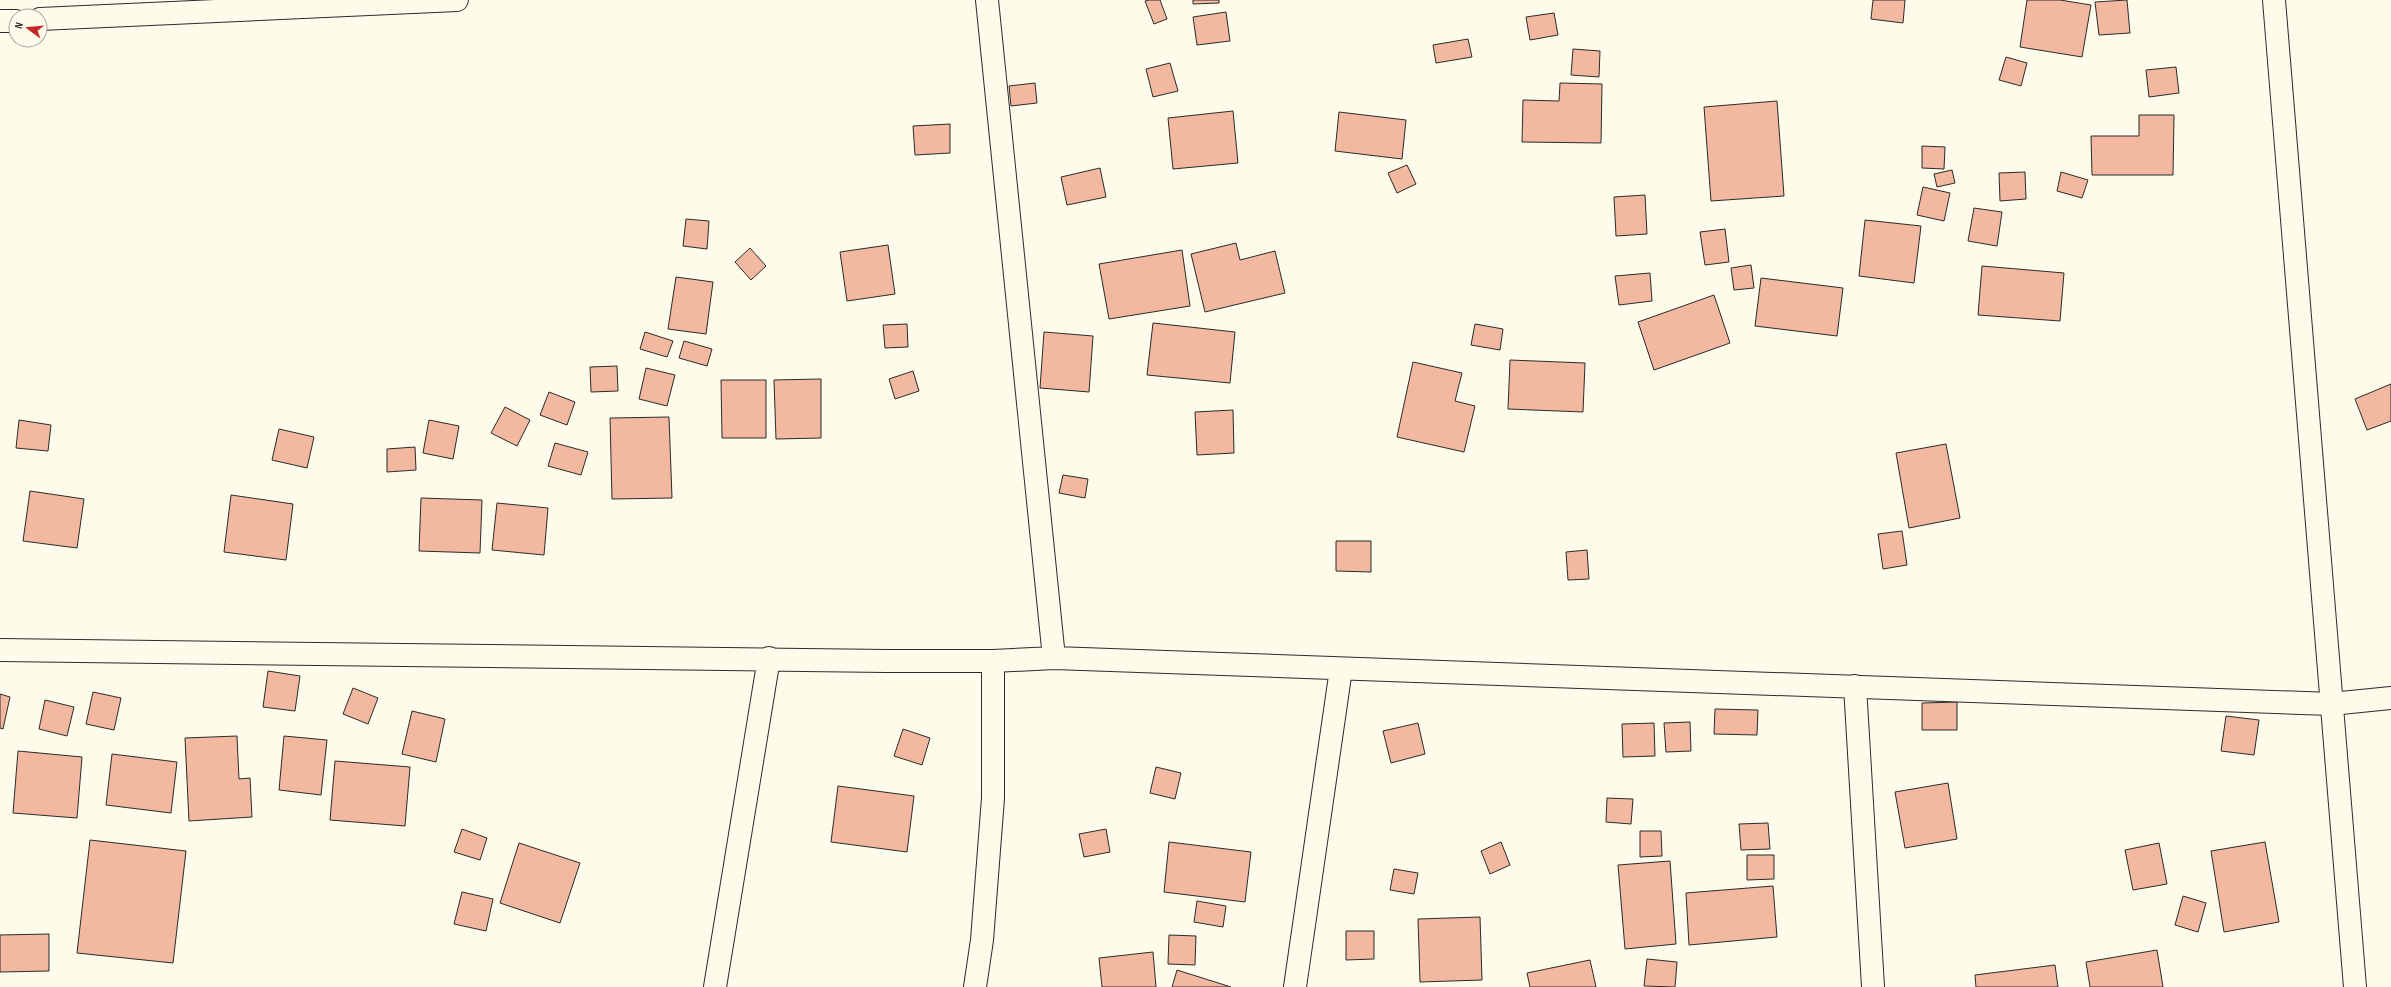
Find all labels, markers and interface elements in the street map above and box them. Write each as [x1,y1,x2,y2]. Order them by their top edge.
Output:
north arrow [8,8,48,48]
text: N [12,21,26,30]

